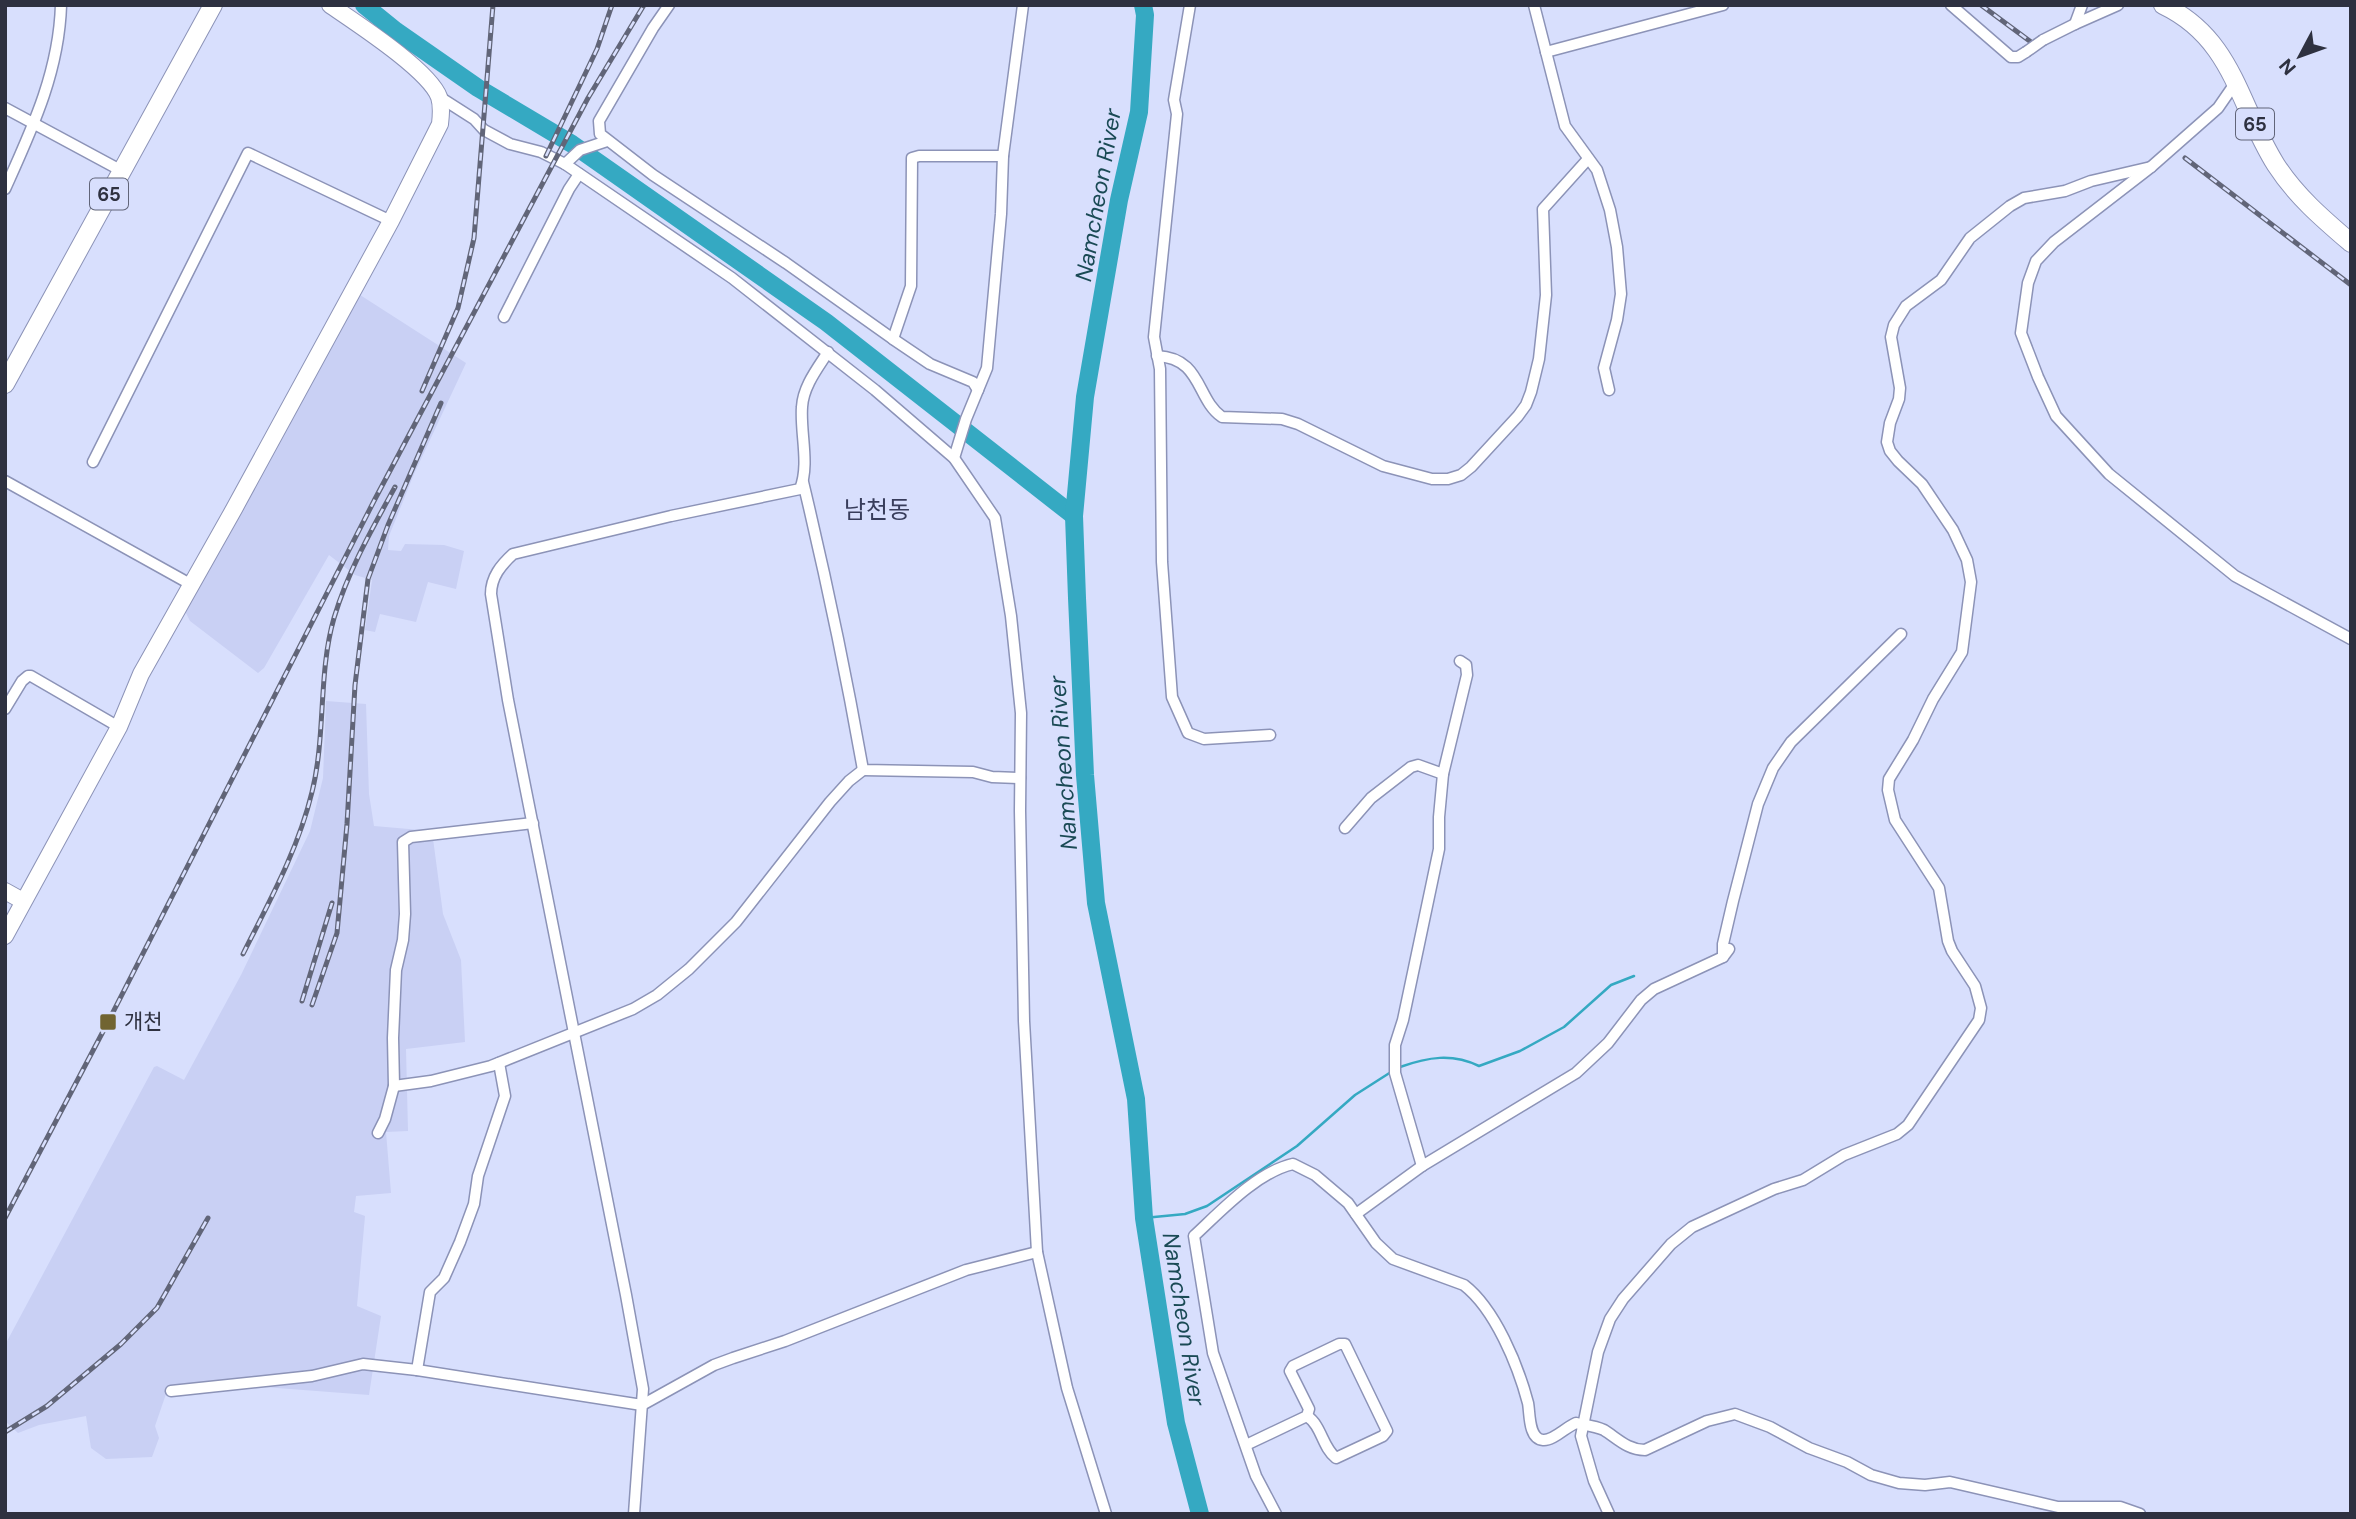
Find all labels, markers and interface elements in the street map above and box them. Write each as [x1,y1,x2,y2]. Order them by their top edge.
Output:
north arrow [2265,21,2335,91]
text: N [2274,53,2302,80]
water label: Namcheon River [1068,105,1128,284]
road number: 65 [2236,108,2274,140]
road number: 65 [90,178,128,210]
district label: 남천동 [844,494,910,525]
water label: Namcheon River [1042,673,1084,851]
place label: 개천 [124,1008,163,1036]
marker: 개천 [98,1012,118,1032]
water label: Namcheon River [1156,1230,1213,1409]

